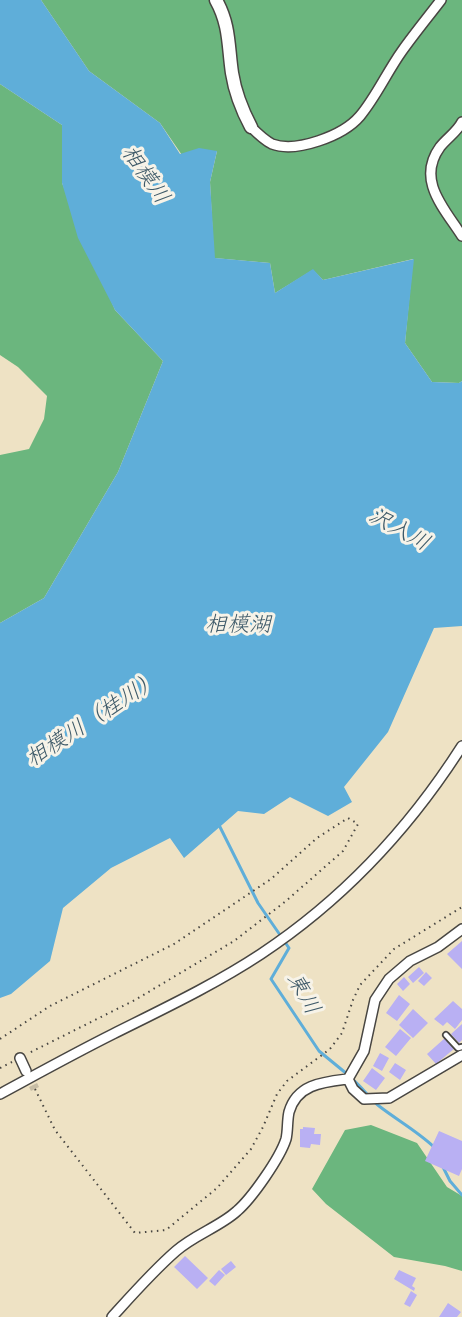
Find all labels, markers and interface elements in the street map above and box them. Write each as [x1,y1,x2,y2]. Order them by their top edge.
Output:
water label: 相模川 [115,140,175,210]
water label: 沢入川 [364,502,434,558]
water label: 相模湖 [205,612,271,638]
water label: 相模川（桂川） [21,667,165,773]
water label: 東川 [281,968,325,1020]

